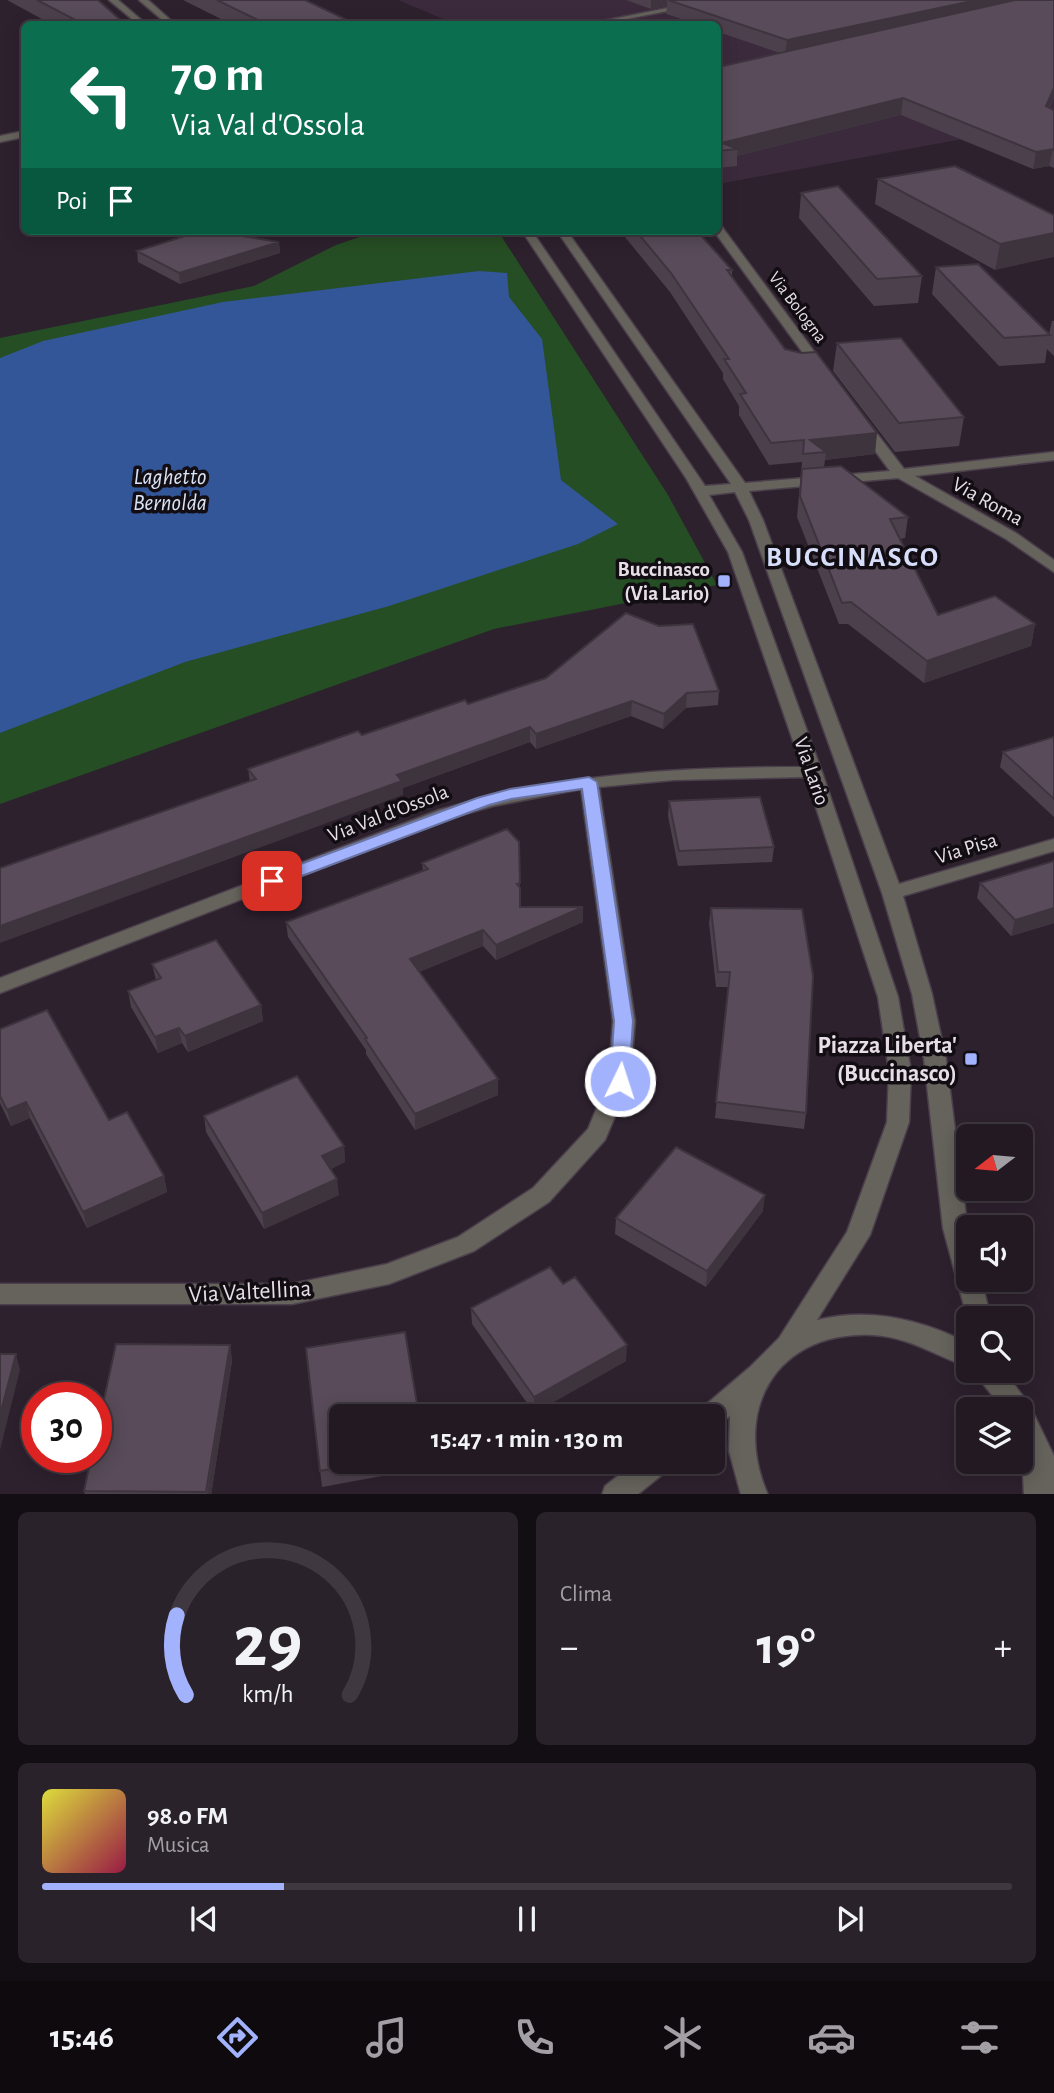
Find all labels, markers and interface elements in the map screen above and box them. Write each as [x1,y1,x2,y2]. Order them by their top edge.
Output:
icon: left [56,49,147,140]
text: 70 m [171,51,265,100]
text: Via Val d'Ossola [171,109,365,141]
icon: arrive [102,182,140,220]
text: Poi [56,188,88,214]
street label: Via Bologna [765,269,830,346]
water label: Laghetto Bernolda [133,466,207,515]
street label: Via Roma [949,473,1027,530]
district label: BUCCINASCO [766,544,940,572]
place label: Buccinasco (Via Lario) [617,559,710,604]
marker: Buccinasco (Via Lario) [716,573,732,589]
street label: Via Lario [790,734,833,808]
street label: Via Val d'Ossola [325,781,452,846]
street label: Via Pisa [933,829,1000,868]
pin [242,851,302,911]
icon: arrive [253,862,291,900]
place label: Piazza Liberta' (Buccinasco) [818,1034,957,1086]
position arrow [583,1044,657,1118]
marker: Piazza Liberta' (Buccinasco) [963,1051,979,1067]
north arrow [956,1124,1032,1200]
map controls [956,1124,1033,1474]
button: sound [956,1215,1033,1292]
street label: Via Valtellina [188,1277,312,1307]
button: search [956,1306,1033,1383]
speed limit sign: 30 [21,1382,112,1473]
button: layers [956,1397,1033,1474]
text: 15:47 · 1 min · 130 m [431,1426,623,1452]
text: Clima [560,1583,612,1606]
text: 29 [233,1607,303,1680]
text: 19° [756,1621,816,1673]
text: − [560,1629,578,1667]
text: + [994,1629,1012,1667]
text: km/h [242,1681,294,1706]
text: 98.0 FM [147,1803,228,1829]
text: Musica [147,1834,210,1857]
icon: previous [185,1900,223,1938]
icon: pause [508,1900,546,1938]
icon: next [831,1900,869,1938]
icon: directions [213,2013,262,2062]
icon: music [362,2013,411,2062]
icon: phone [510,2013,559,2062]
icon: climate [658,2013,707,2062]
icon: car [807,2013,856,2062]
icon: filters [955,2013,1004,2062]
text: 15:46 [50,2021,114,2053]

